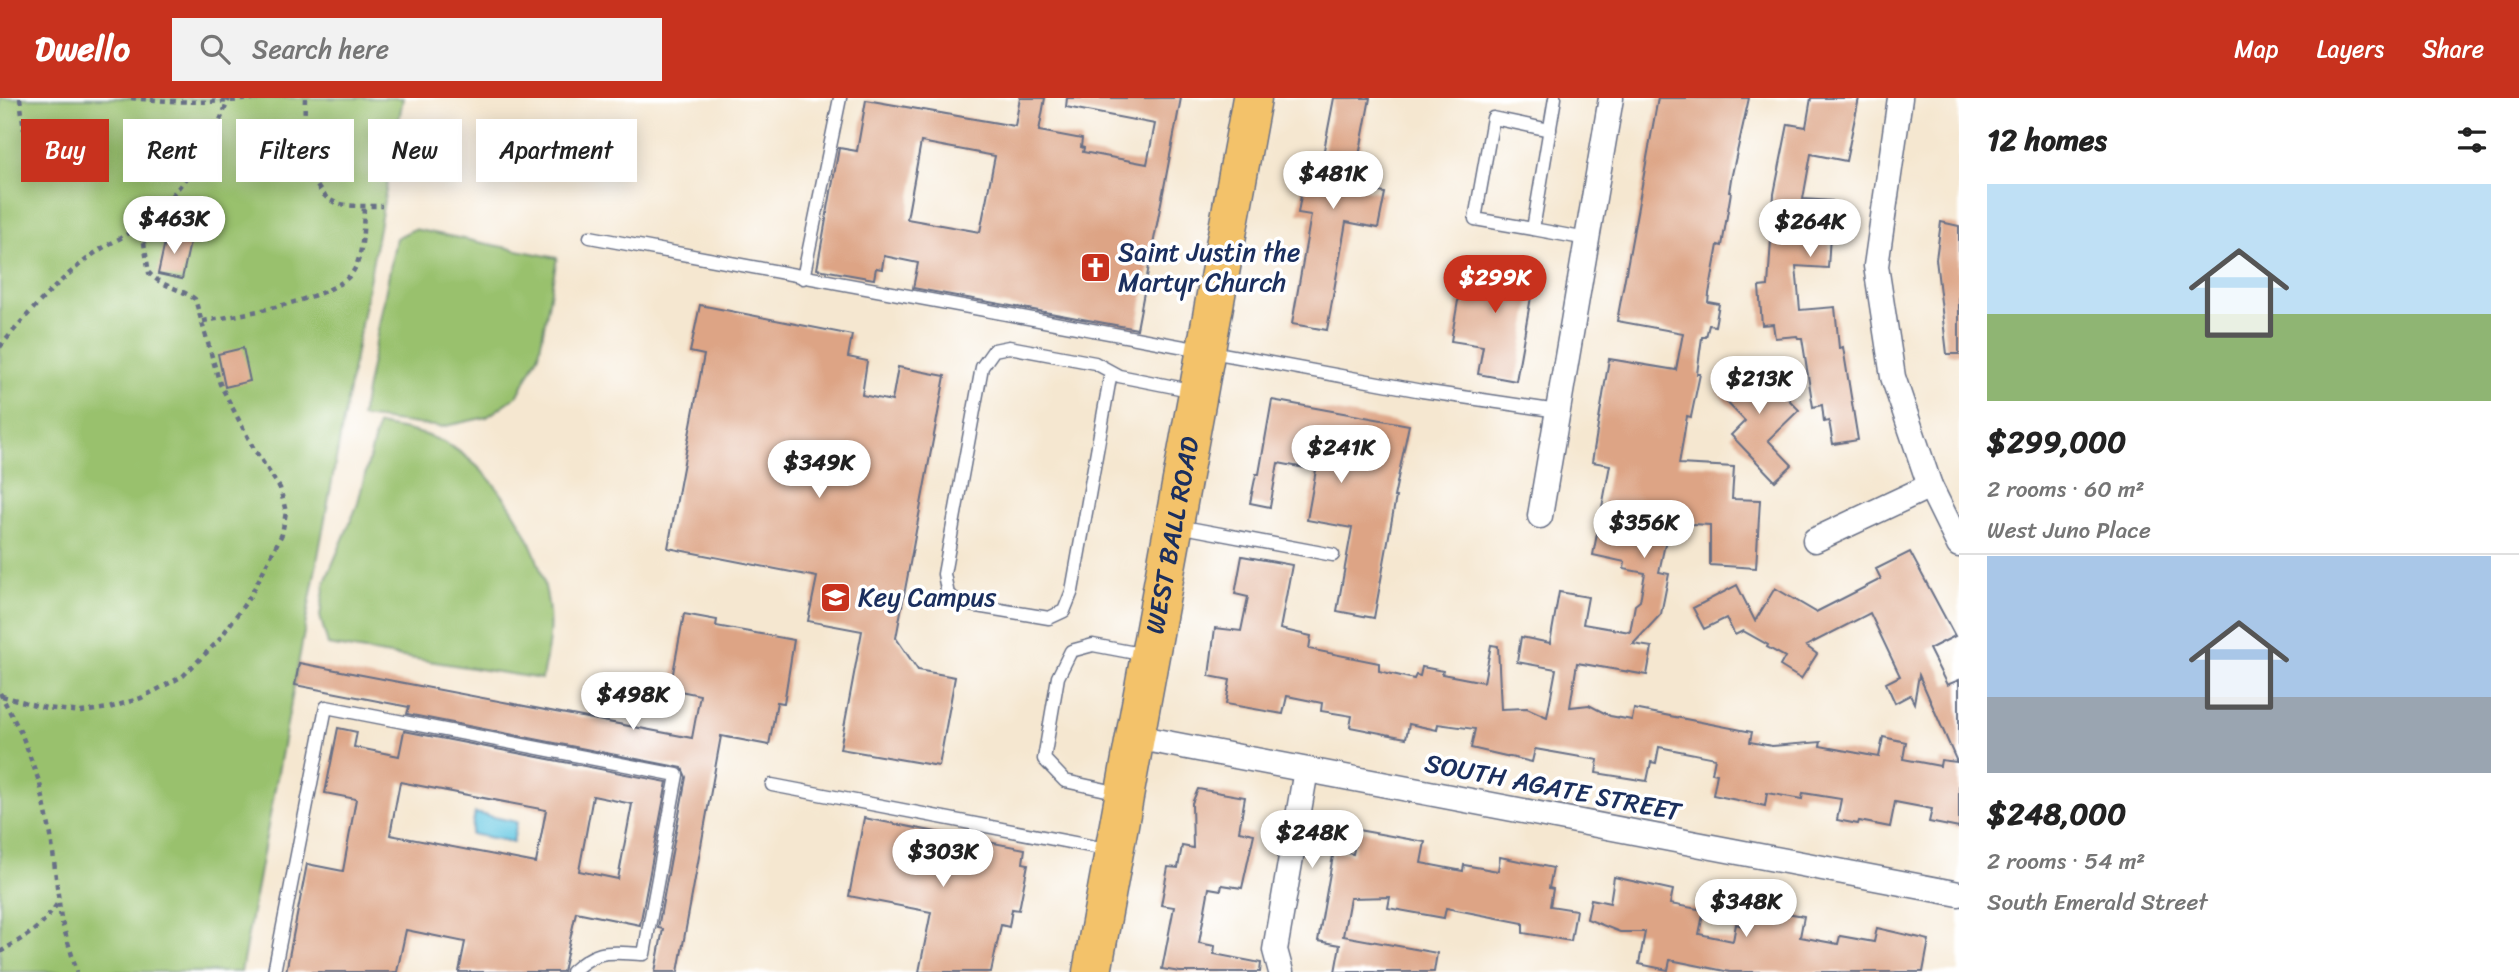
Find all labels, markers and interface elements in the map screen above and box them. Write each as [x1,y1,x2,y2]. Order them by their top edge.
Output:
search box [172,18,662,81]
text: Dwello [35,20,130,78]
text: Search here [252,26,389,72]
text: Map [2234,28,2279,70]
text: Layers [2317,28,2384,70]
text: Share [2422,28,2484,70]
icon: search [196,30,234,68]
text: 12 homes [1987,113,2107,167]
chip: Buy [21,119,109,182]
chip: Rent [123,119,222,182]
chip: Filters [236,119,354,182]
chip: New [368,119,462,182]
chip: Apartment [476,119,637,182]
icon: filters [2453,121,2491,159]
pin: $481K [1284,152,1382,211]
text: $481K [1299,153,1367,194]
pin: $463K [125,197,223,256]
text: $463K [139,198,209,239]
pin: $264K [1761,200,1859,259]
text: $264K [1775,201,1845,242]
place label: Saint Justin the Martyr Church [1118,229,1300,305]
icon: home [2176,230,2302,356]
church icon: Saint Justin the Martyr Church [1078,250,1112,284]
pin: $299K [1446,256,1544,315]
text: $299K [1460,257,1530,298]
pin: $213K [1710,356,1808,416]
text: $213K [1726,358,1792,399]
text: $299,000 [1987,415,2126,469]
pin: $241K [1292,426,1390,485]
text: $241K [1308,427,1374,468]
street label: WEST BALL ROAD [1131,432,1213,638]
pin: $349K [770,440,868,500]
text: $349K [784,442,854,483]
text: 2 rooms · 60 m² [1987,469,2145,510]
pin: $356K [1595,500,1693,560]
text: $356K [1609,502,1679,543]
text: West Juno Place [1987,510,2151,551]
place label: Key Campus [858,574,997,620]
school or university icon: Key Campus [818,580,852,614]
icon: home [2176,602,2302,728]
pin: $498K [584,672,682,732]
text: $498K [597,674,669,715]
street label: SOUTH AGATE STREET [1421,740,1687,835]
text: $248,000 [1987,787,2126,841]
pin: $248K [1263,810,1361,870]
text: $248K [1277,812,1347,853]
pin: $303K [894,830,992,889]
text: $303K [908,831,978,872]
text: 2 rooms · 54 m² [1987,841,2145,882]
pin: $348K [1697,880,1795,939]
text: $348K [1711,881,1781,922]
text: South Emerald Street [1987,882,2208,923]

